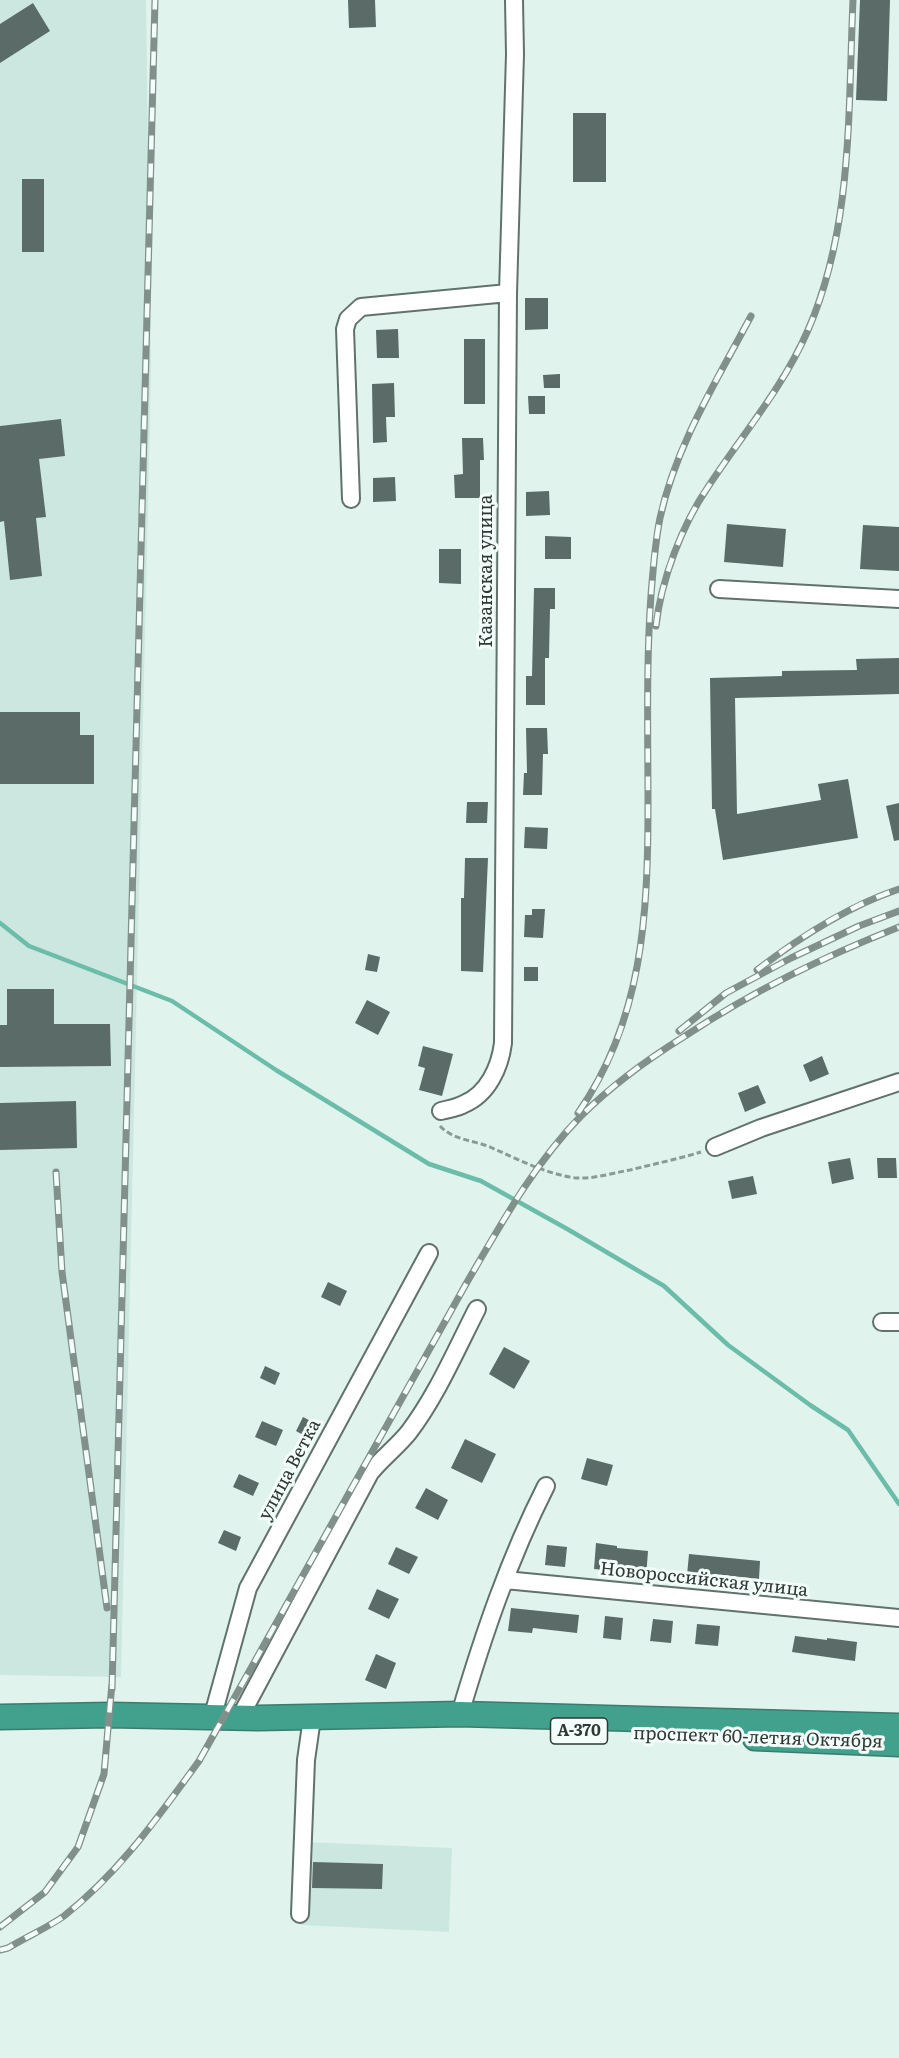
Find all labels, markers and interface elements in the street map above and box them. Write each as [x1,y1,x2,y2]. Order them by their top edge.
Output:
street label: Казанская улица [476,495,498,647]
street label: улица Ветка [254,1416,326,1524]
street label: Новороссийская улица [599,1558,809,1602]
road number: А-370 [550,1718,608,1744]
street label: проспект 60-летия Октября [633,1723,883,1753]

